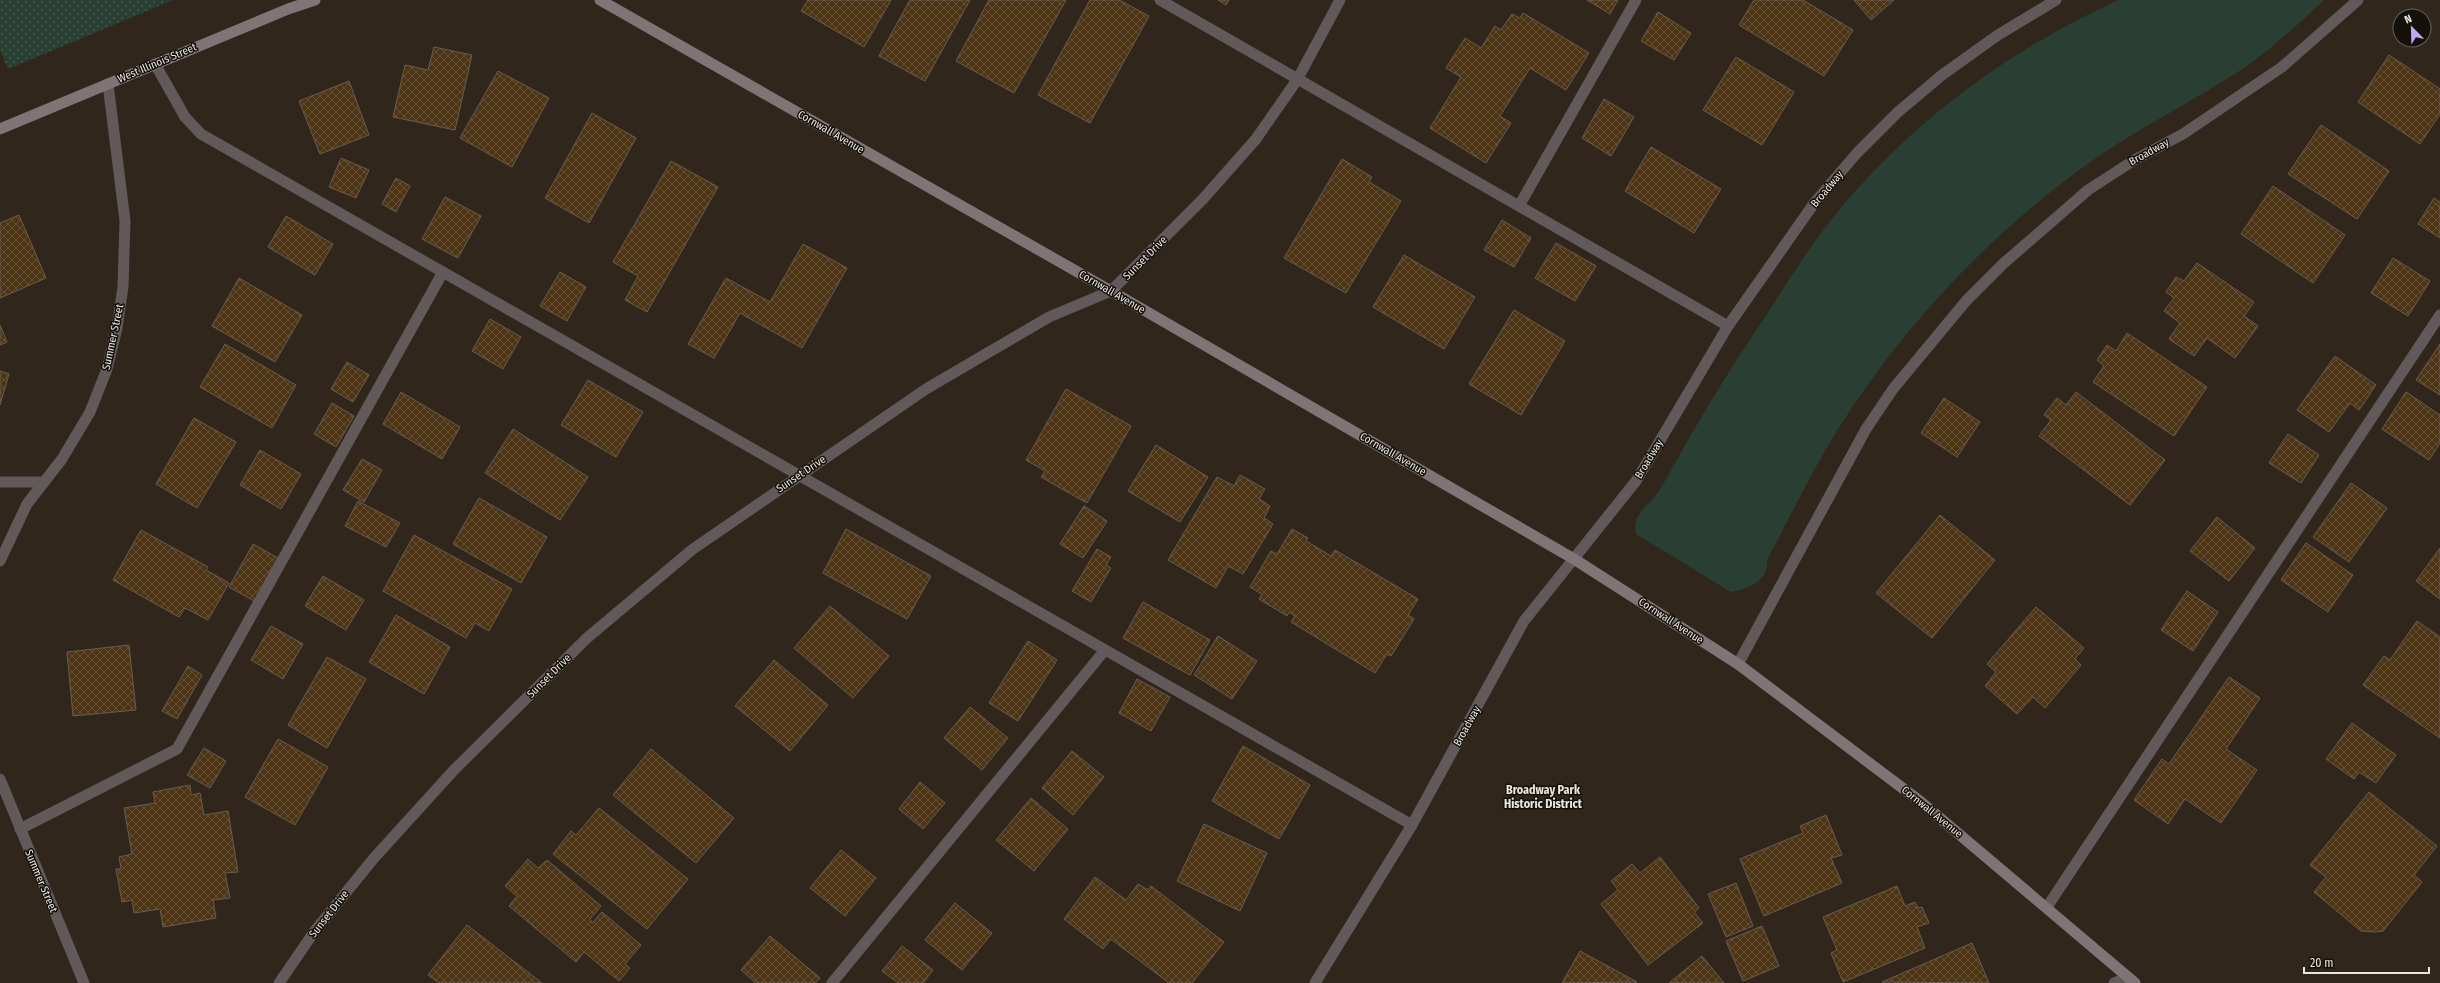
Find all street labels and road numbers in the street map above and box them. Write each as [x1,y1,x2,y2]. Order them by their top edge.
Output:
street label: West Illinois Street [116,40,199,86]
street label: Cornwall Avenue [795,108,867,156]
street label: Broadway [2127,136,2171,168]
street label: Broadway [1808,168,1846,210]
street label: Sunset Drive [1120,233,1170,283]
street label: Cornwall Avenue [1076,268,1148,316]
street label: Summer Street [100,302,126,371]
street label: Cornwall Avenue [1357,430,1429,478]
street label: Broadway [1632,437,1666,481]
street label: Sunset Drive [774,453,828,495]
street label: Cornwall Avenue [1636,595,1706,647]
street label: Sunset Drive [524,651,574,701]
street label: Broadway [1451,704,1483,748]
street label: Cornwall Avenue [1899,783,1965,841]
street label: Summer Street [22,848,60,915]
street label: Sunset Drive [306,888,352,940]

